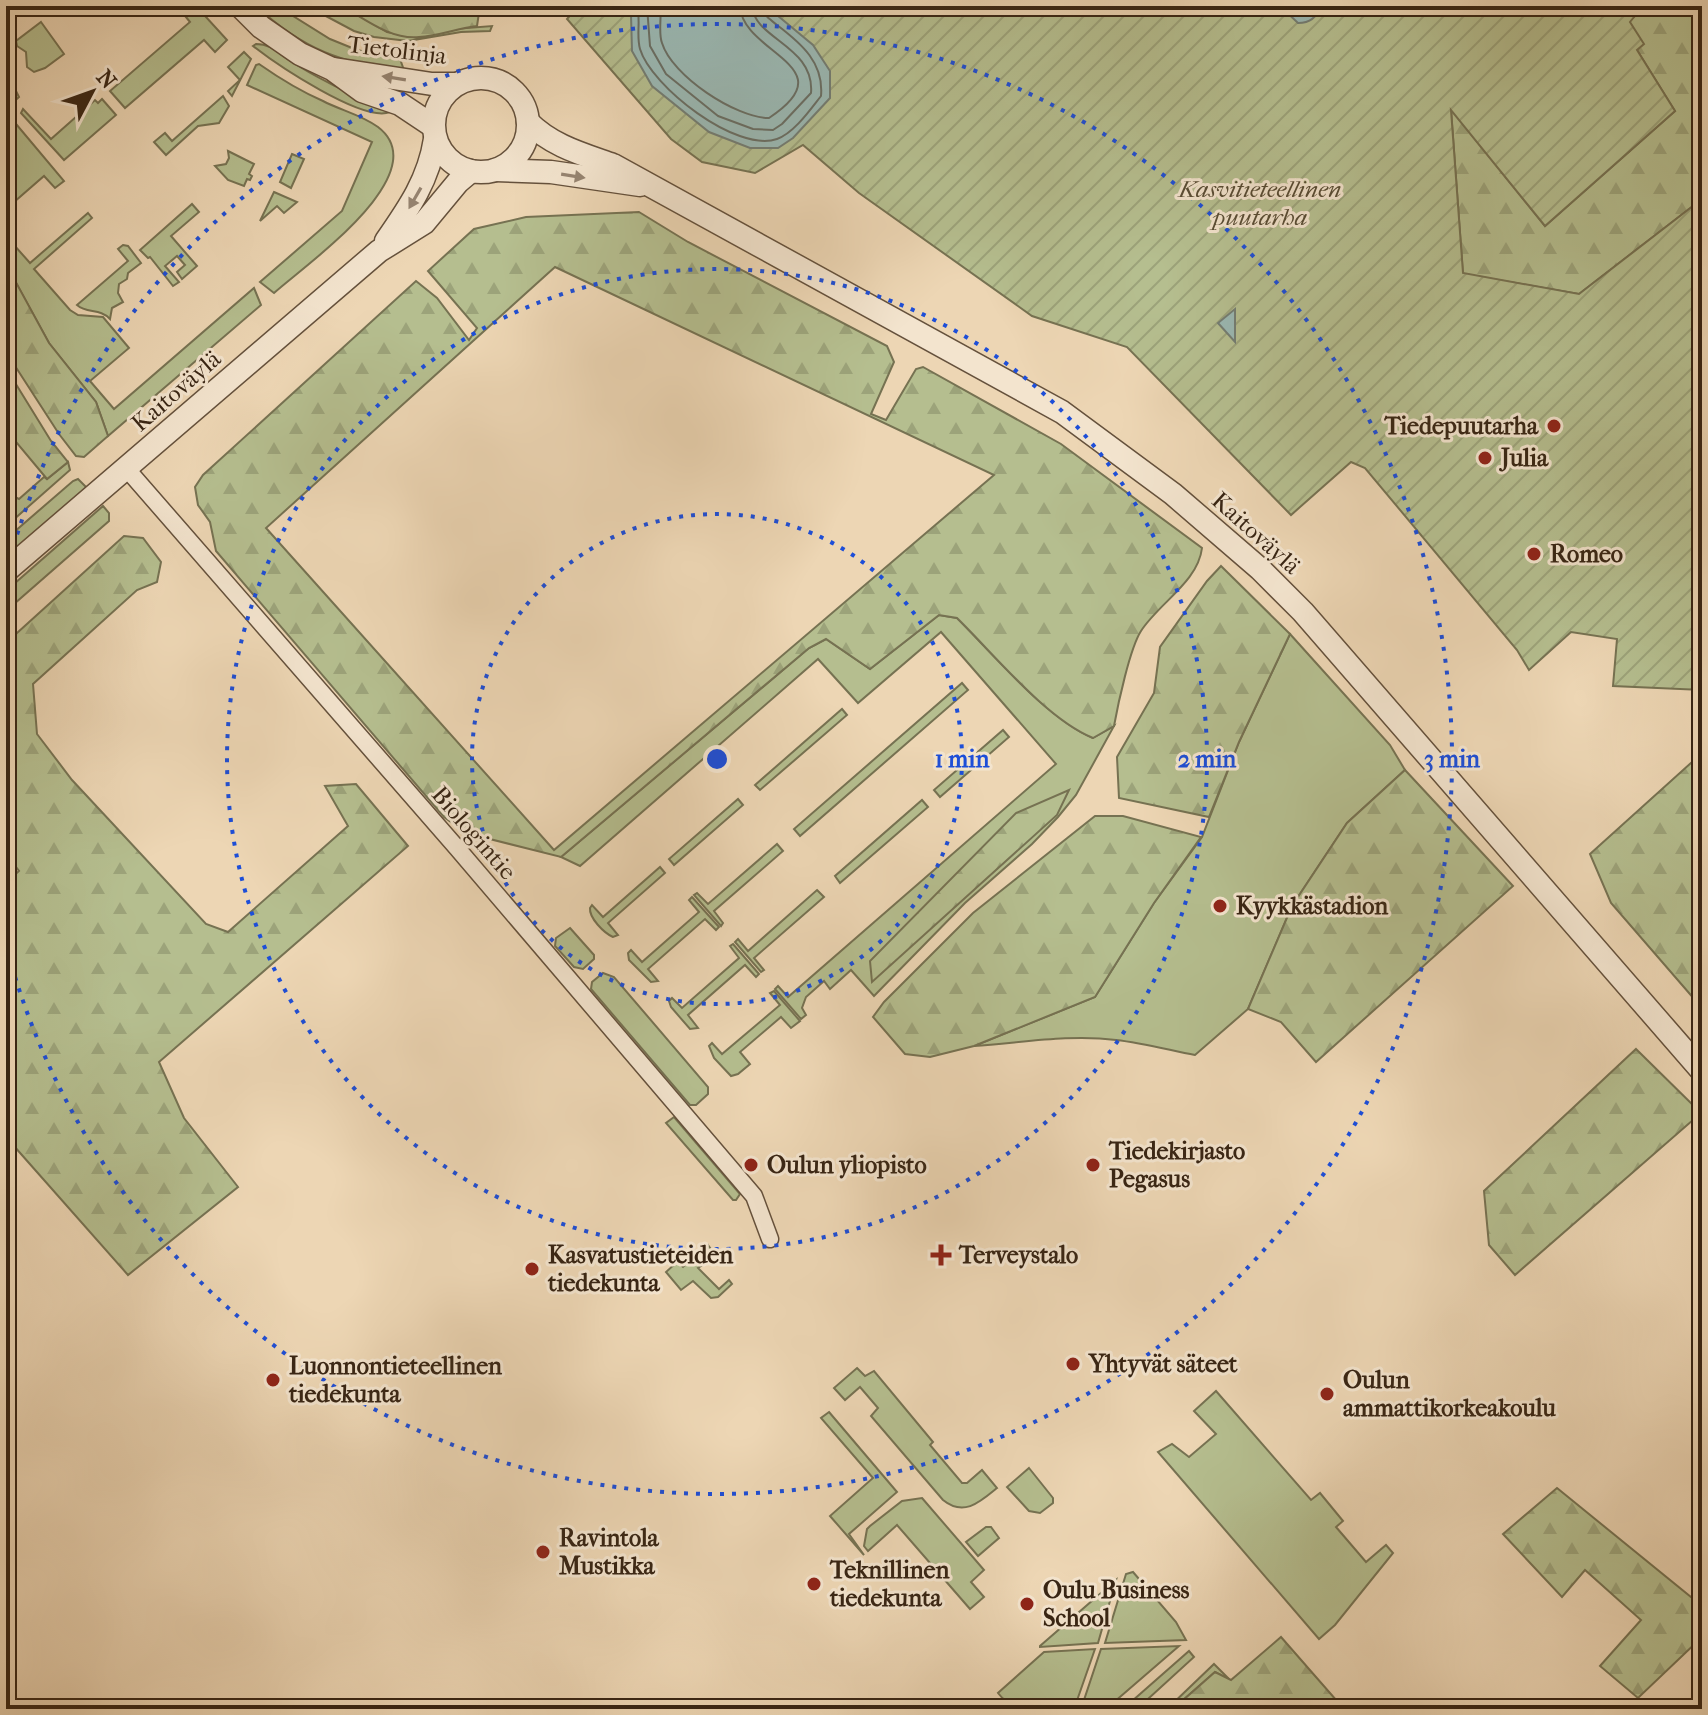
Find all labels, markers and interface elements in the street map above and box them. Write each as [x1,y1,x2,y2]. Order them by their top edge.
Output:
street label: Tietolinja [346,30,449,70]
north arrow [52,52,132,132]
text: N [91,65,122,95]
one-way arrow [381,71,406,84]
one-way arrow [561,170,586,183]
park label: Kasvitieteellinen puutarha [1177,175,1341,231]
one-way arrow [408,187,422,210]
street label: Kaitoväylä [126,344,227,437]
place label: Tiedepuutarha [1383,412,1539,440]
marker: Tiedepuutarha [1545,417,1563,435]
place label: Julia [1499,444,1549,472]
marker: Julia [1476,449,1494,467]
street label: Kaitoväylä [1206,486,1307,580]
place label: Romeo [1550,540,1623,568]
marker: Romeo [1525,545,1543,563]
centre of rings [703,745,731,773]
text: 1 min [935,745,990,773]
text: 2 min [1178,745,1237,773]
text: 3 min [1424,745,1481,773]
street label: Biologintie [426,781,522,885]
place label: Kyykkästadion [1236,892,1389,920]
marker: Kyykkästadion [1211,897,1229,915]
place label: Tiedekirjasto Pegasus [1108,1137,1245,1193]
place label: Oulun yliopisto [767,1151,927,1179]
marker: Oulun yliopisto [742,1156,760,1174]
marker: Tiedekirjasto Pegasus [1084,1156,1102,1174]
place label: Kasvatustieteiden tiedekunta [547,1241,734,1297]
place label: Terveystalo [958,1241,1078,1269]
marker: Terveystalo [930,1244,952,1266]
marker: Kasvatustieteiden tiedekunta [523,1260,541,1278]
place label: Yhtyvät säteet [1087,1350,1238,1378]
place label: Luonnontieteellinen tiedekunta [288,1352,503,1408]
marker: Yhtyvät säteet [1064,1355,1082,1373]
place label: Oulun ammattikorkeakoulu [1343,1366,1556,1422]
marker: Luonnontieteellinen tiedekunta [264,1371,282,1389]
marker: Oulun ammattikorkeakoulu [1318,1385,1336,1403]
place label: Ravintola Mustikka [559,1524,660,1580]
marker: Ravintola Mustikka [534,1543,552,1561]
place label: Teknillinen tiedekunta [829,1556,950,1612]
marker: Teknillinen tiedekunta [805,1575,823,1593]
place label: Oulu Business School [1043,1576,1189,1632]
marker: Oulu Business School [1018,1595,1036,1613]

